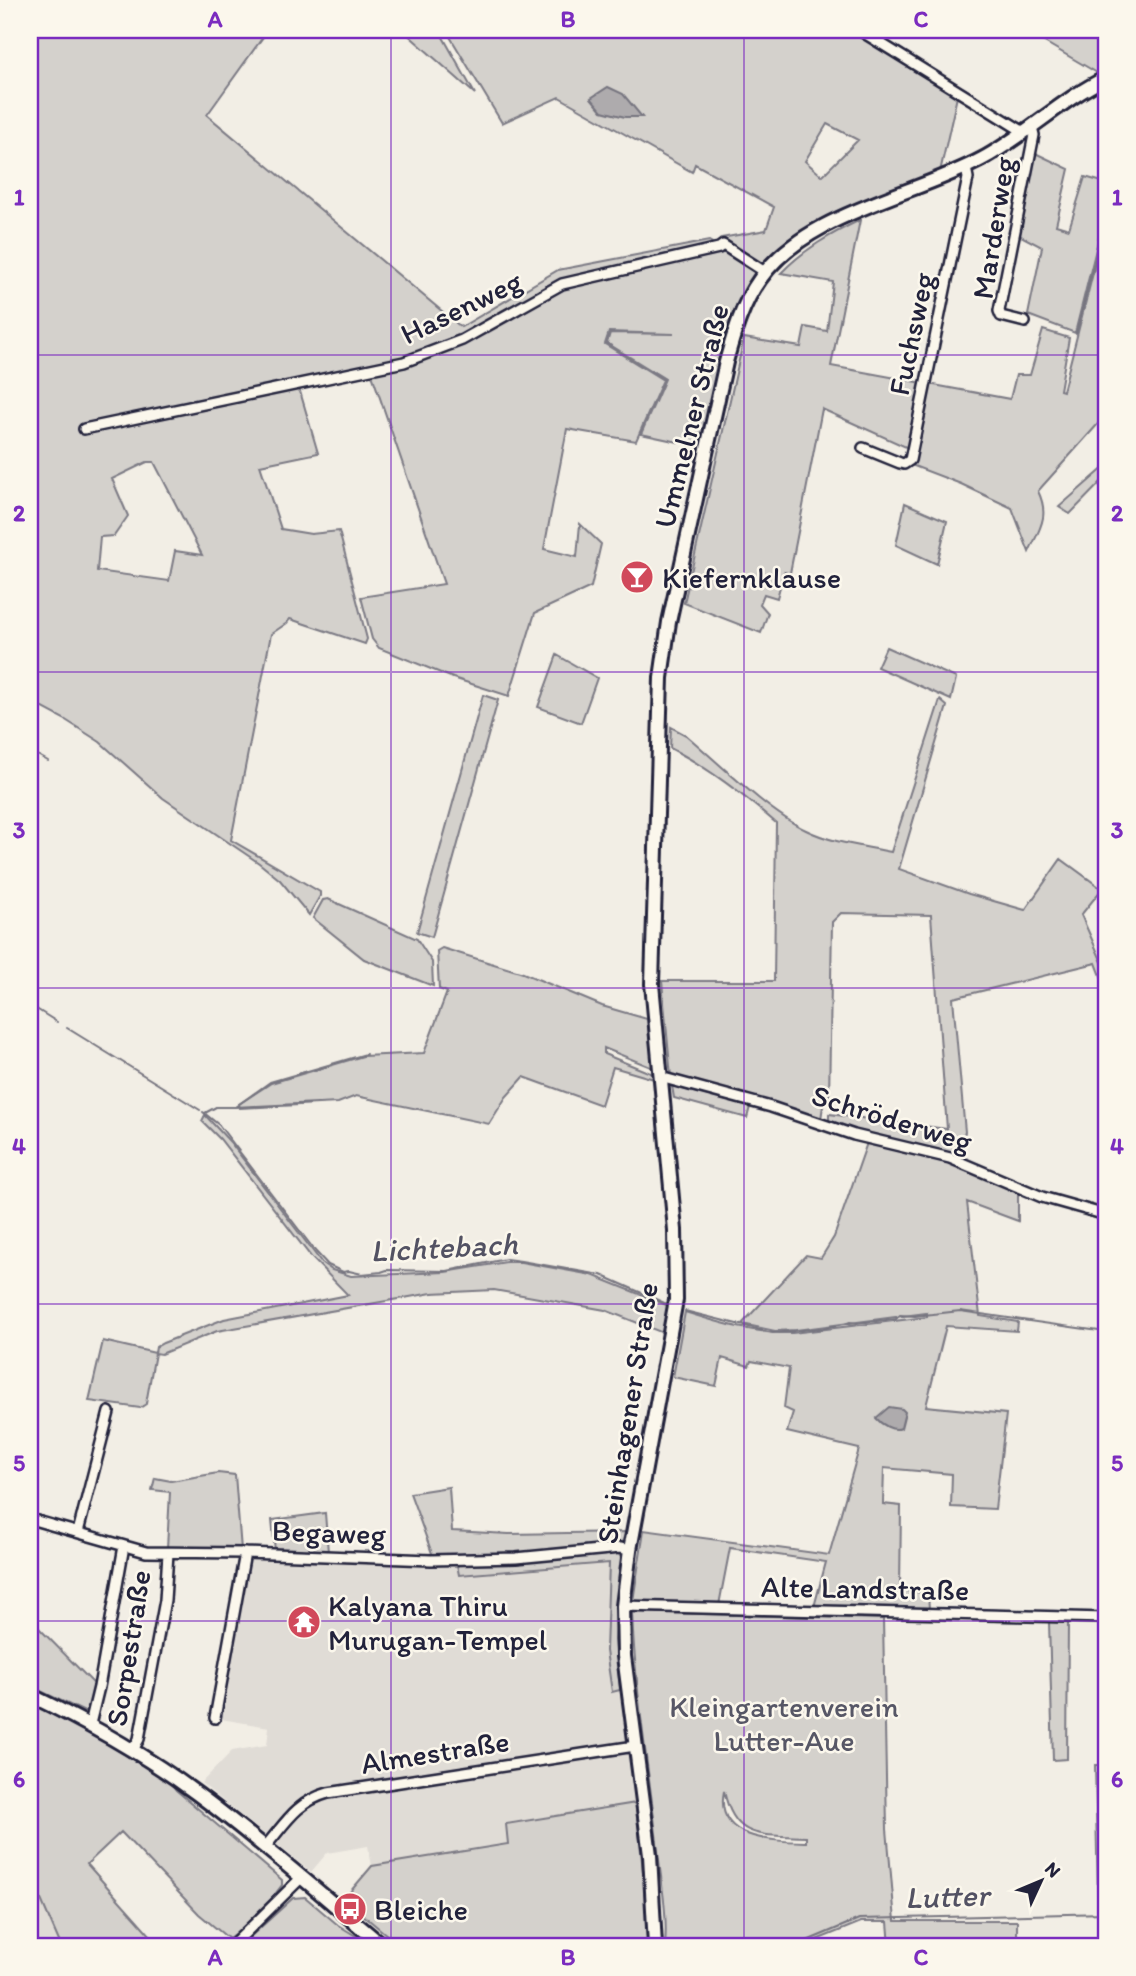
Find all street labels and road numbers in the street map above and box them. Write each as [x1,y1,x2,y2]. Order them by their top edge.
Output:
street label: Marderweg [964,154,1023,302]
street label: Hasenweg [394,262,528,352]
street label: Fuchsweg [880,269,942,399]
street label: Ummelner Straße [645,300,737,532]
street label: Schröderweg [807,1076,977,1160]
street label: Steinhagener Straße [588,1280,666,1546]
street label: Begaweg [271,1512,387,1553]
street label: Sorpestraße [97,1567,159,1729]
street label: Alte Landstraße [761,1568,969,1608]
street label: Almestraße [358,1722,512,1782]

